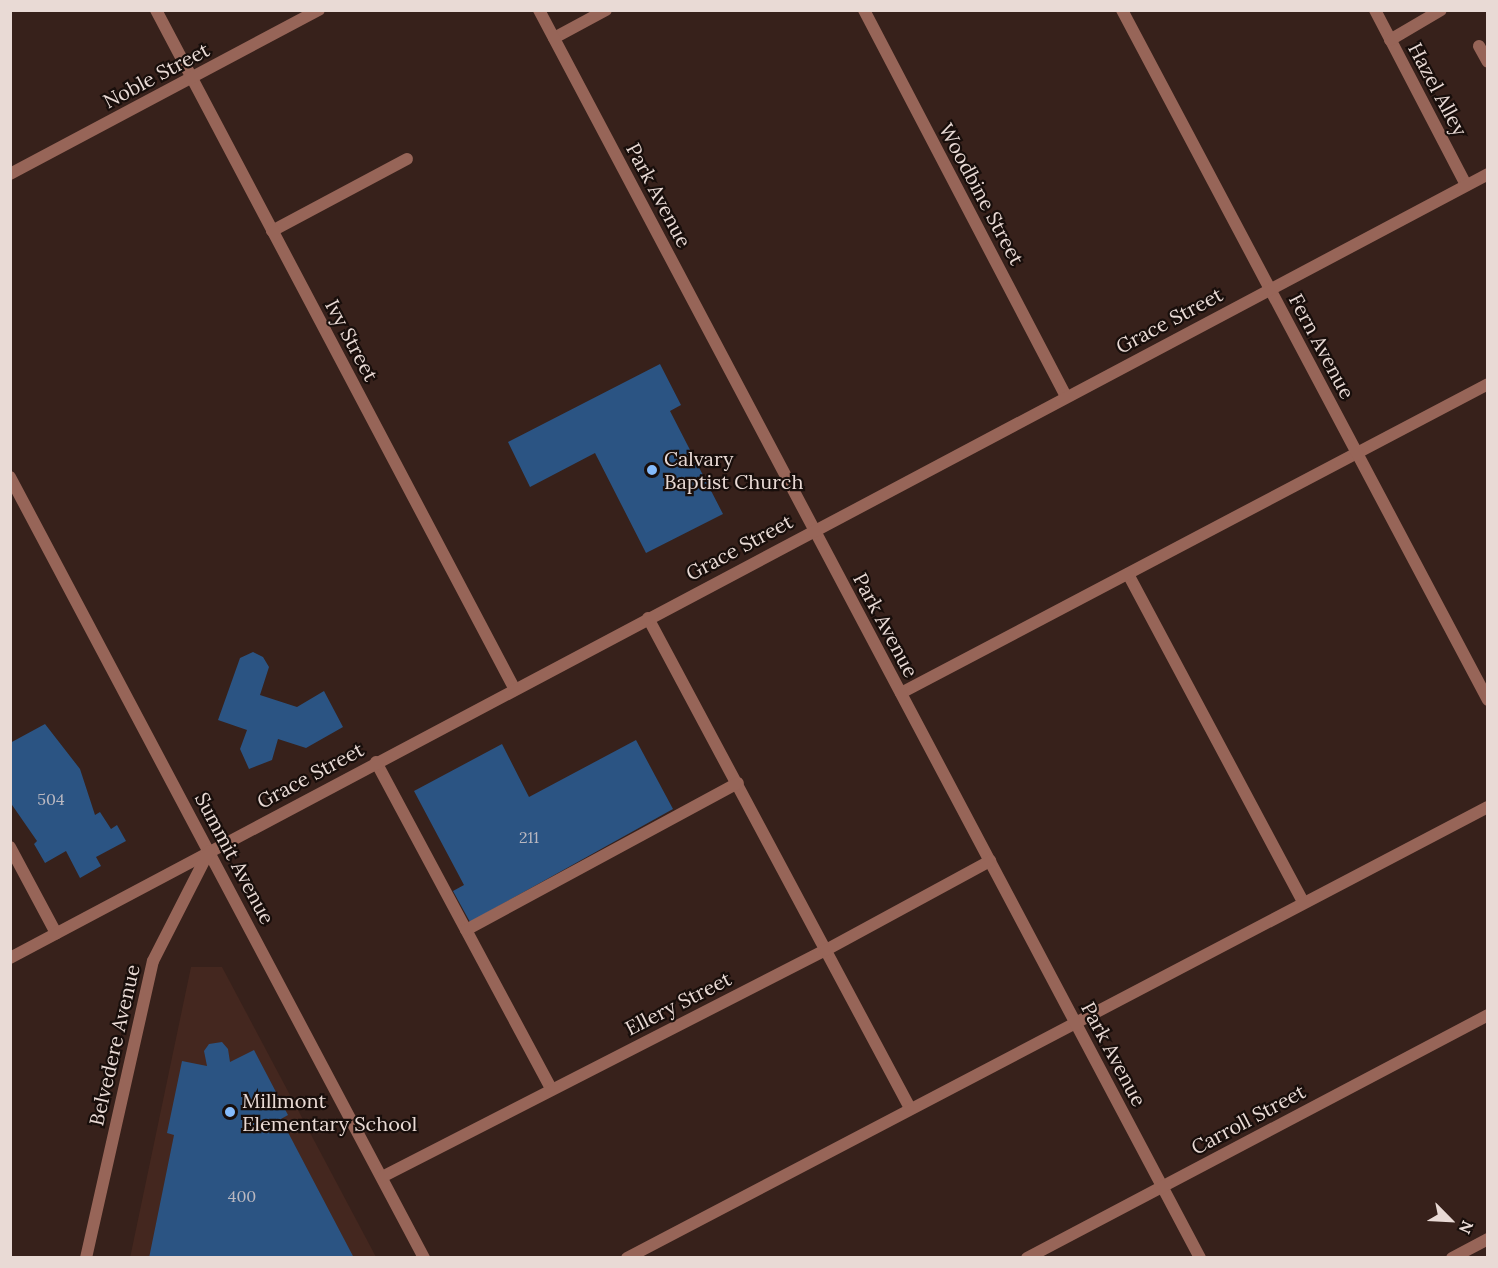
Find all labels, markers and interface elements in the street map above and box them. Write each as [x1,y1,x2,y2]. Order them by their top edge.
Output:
street label: Noble Street [99,37,213,113]
street label: Hazel Alley [1403,38,1473,140]
street label: Woodbine Street [935,119,1029,269]
street label: Park Avenue [621,139,697,251]
street label: Grace Street [1112,282,1226,358]
street label: Fern Avenue [1284,289,1360,403]
street label: Ivy Street [321,295,383,385]
place label: Calvary Baptist Church [664,446,803,493]
marker: Calvary Baptist Church [645,463,659,477]
street label: Grace Street [682,509,796,585]
street label: Park Avenue [848,569,924,681]
street label: Grace Street [253,737,367,813]
street label: Summit Avenue [190,788,280,928]
house number: 504 [37,789,65,809]
house number: 211 [519,827,539,847]
street label: Belvedere Avenue [84,962,144,1128]
street label: Ellery Street [621,966,735,1040]
street label: Park Avenue [1076,998,1152,1110]
street label: Carroll Street [1187,1079,1309,1159]
place label: Millmont Elementary School [242,1088,417,1135]
marker: Millmont Elementary School [223,1105,237,1119]
house number: 400 [228,1186,256,1206]
north arrow [1420,1190,1480,1250]
text: N [1455,1218,1478,1237]

